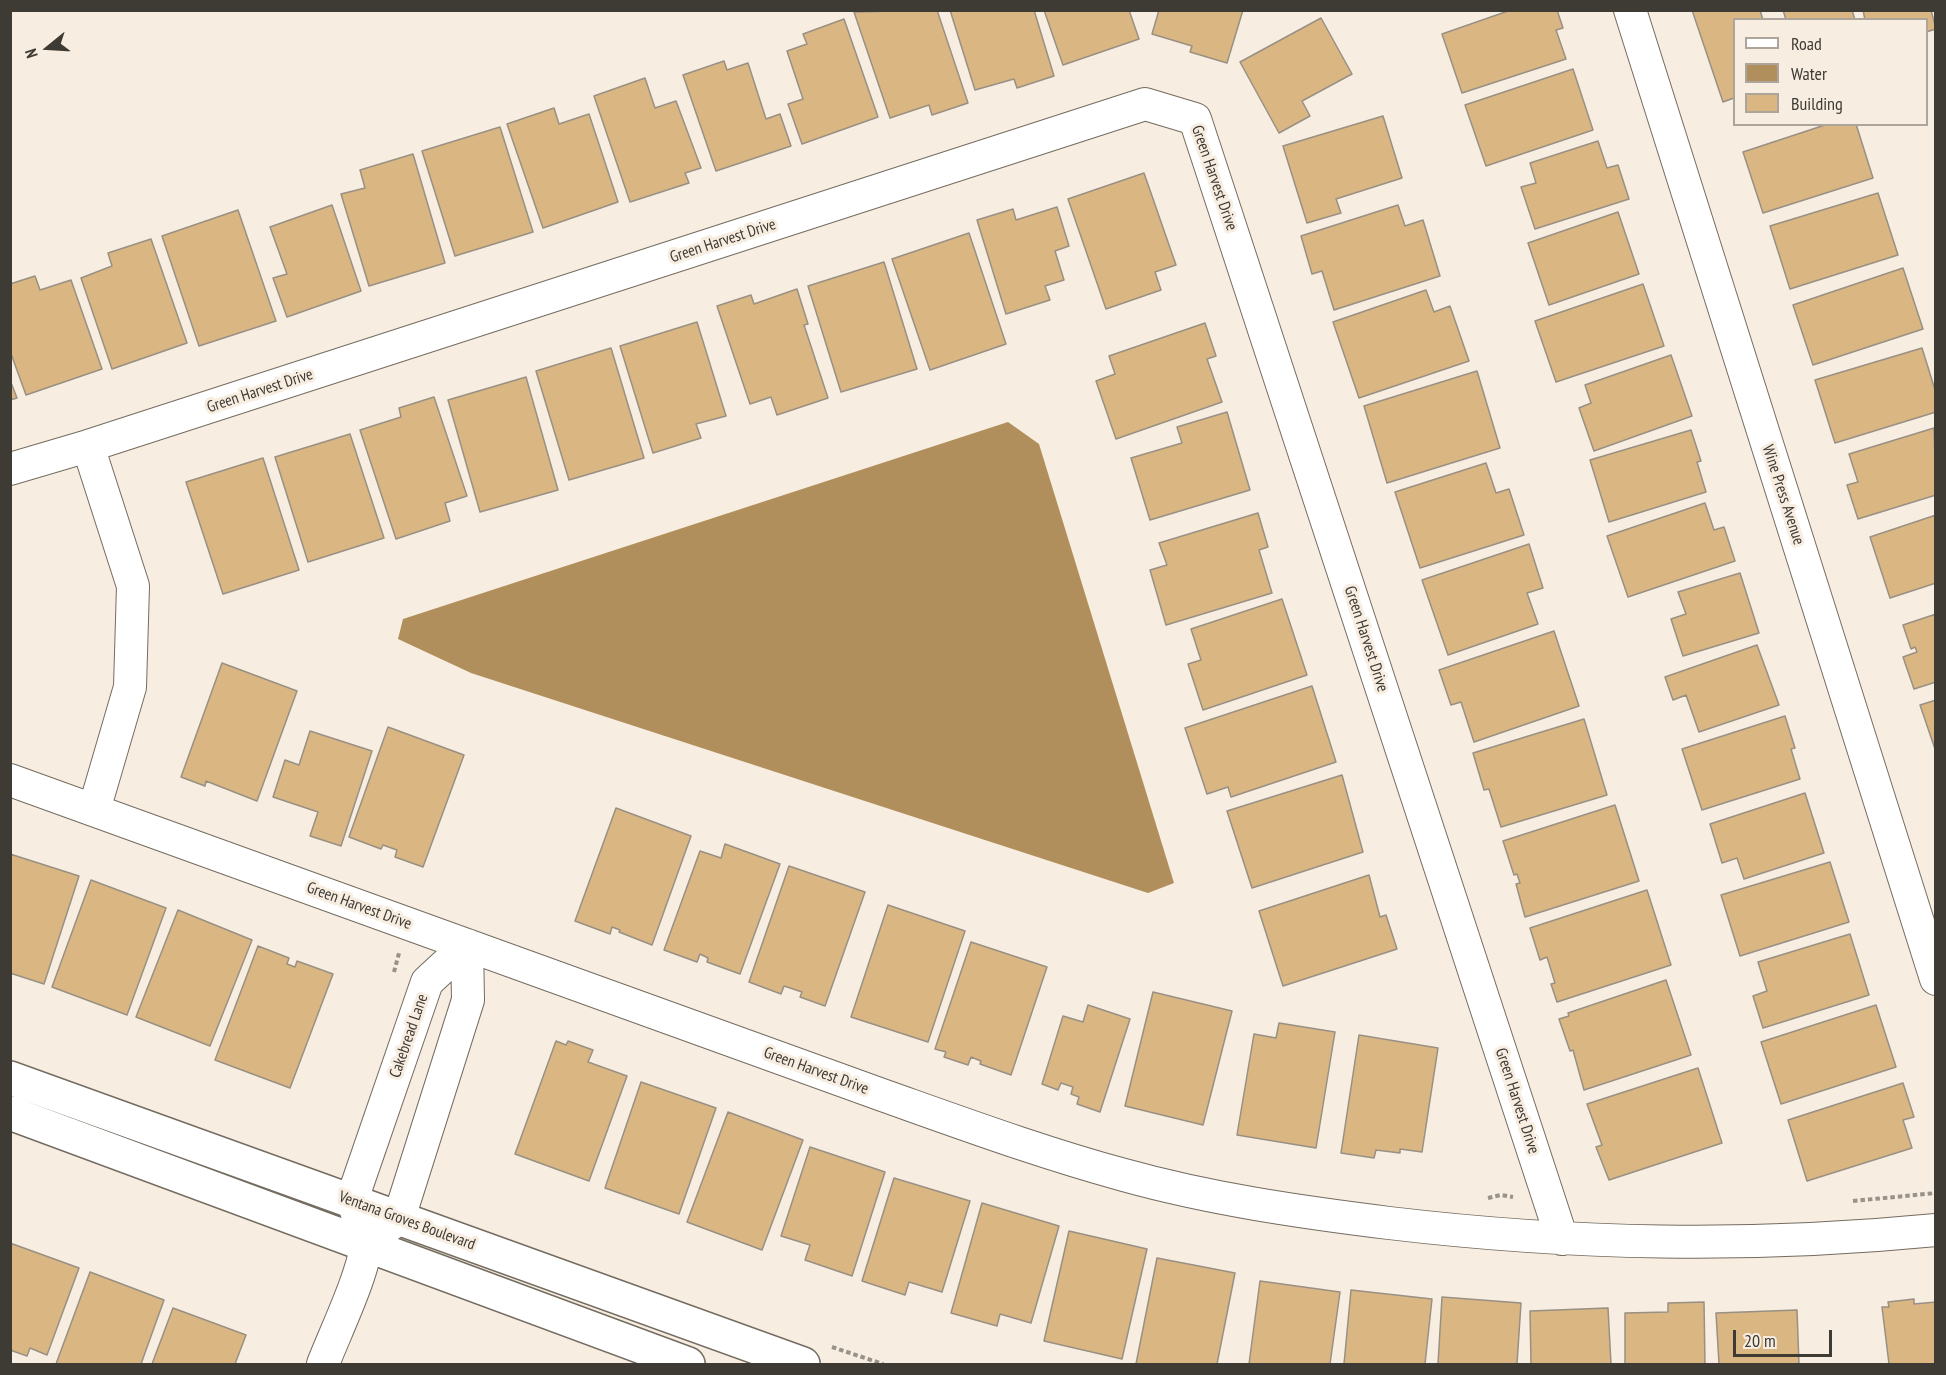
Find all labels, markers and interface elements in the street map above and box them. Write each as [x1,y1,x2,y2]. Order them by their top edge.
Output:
north arrow [18,18,78,78]
legend [1733,18,1928,126]
text: Road [1791,32,1822,55]
text: N [20,46,42,61]
text: Water [1791,62,1827,85]
text: Building [1791,92,1843,115]
street label: Green Harvest Drive [1187,123,1241,233]
street label: Green Harvest Drive [668,215,778,267]
street label: Green Harvest Drive [205,365,315,417]
street label: Wine Press Avenue [1758,443,1808,547]
street label: Green Harvest Drive [1340,584,1392,694]
street label: Green Harvest Drive [304,878,414,934]
street label: Cakebread Lane [386,992,432,1080]
street label: Green Harvest Drive [761,1043,871,1099]
street label: Green Harvest Drive [1491,1046,1543,1156]
street label: Ventana Groves Boulevard [336,1187,478,1255]
scale bar [1736,1318,1835,1356]
text: 20 m [1744,1329,1776,1352]

